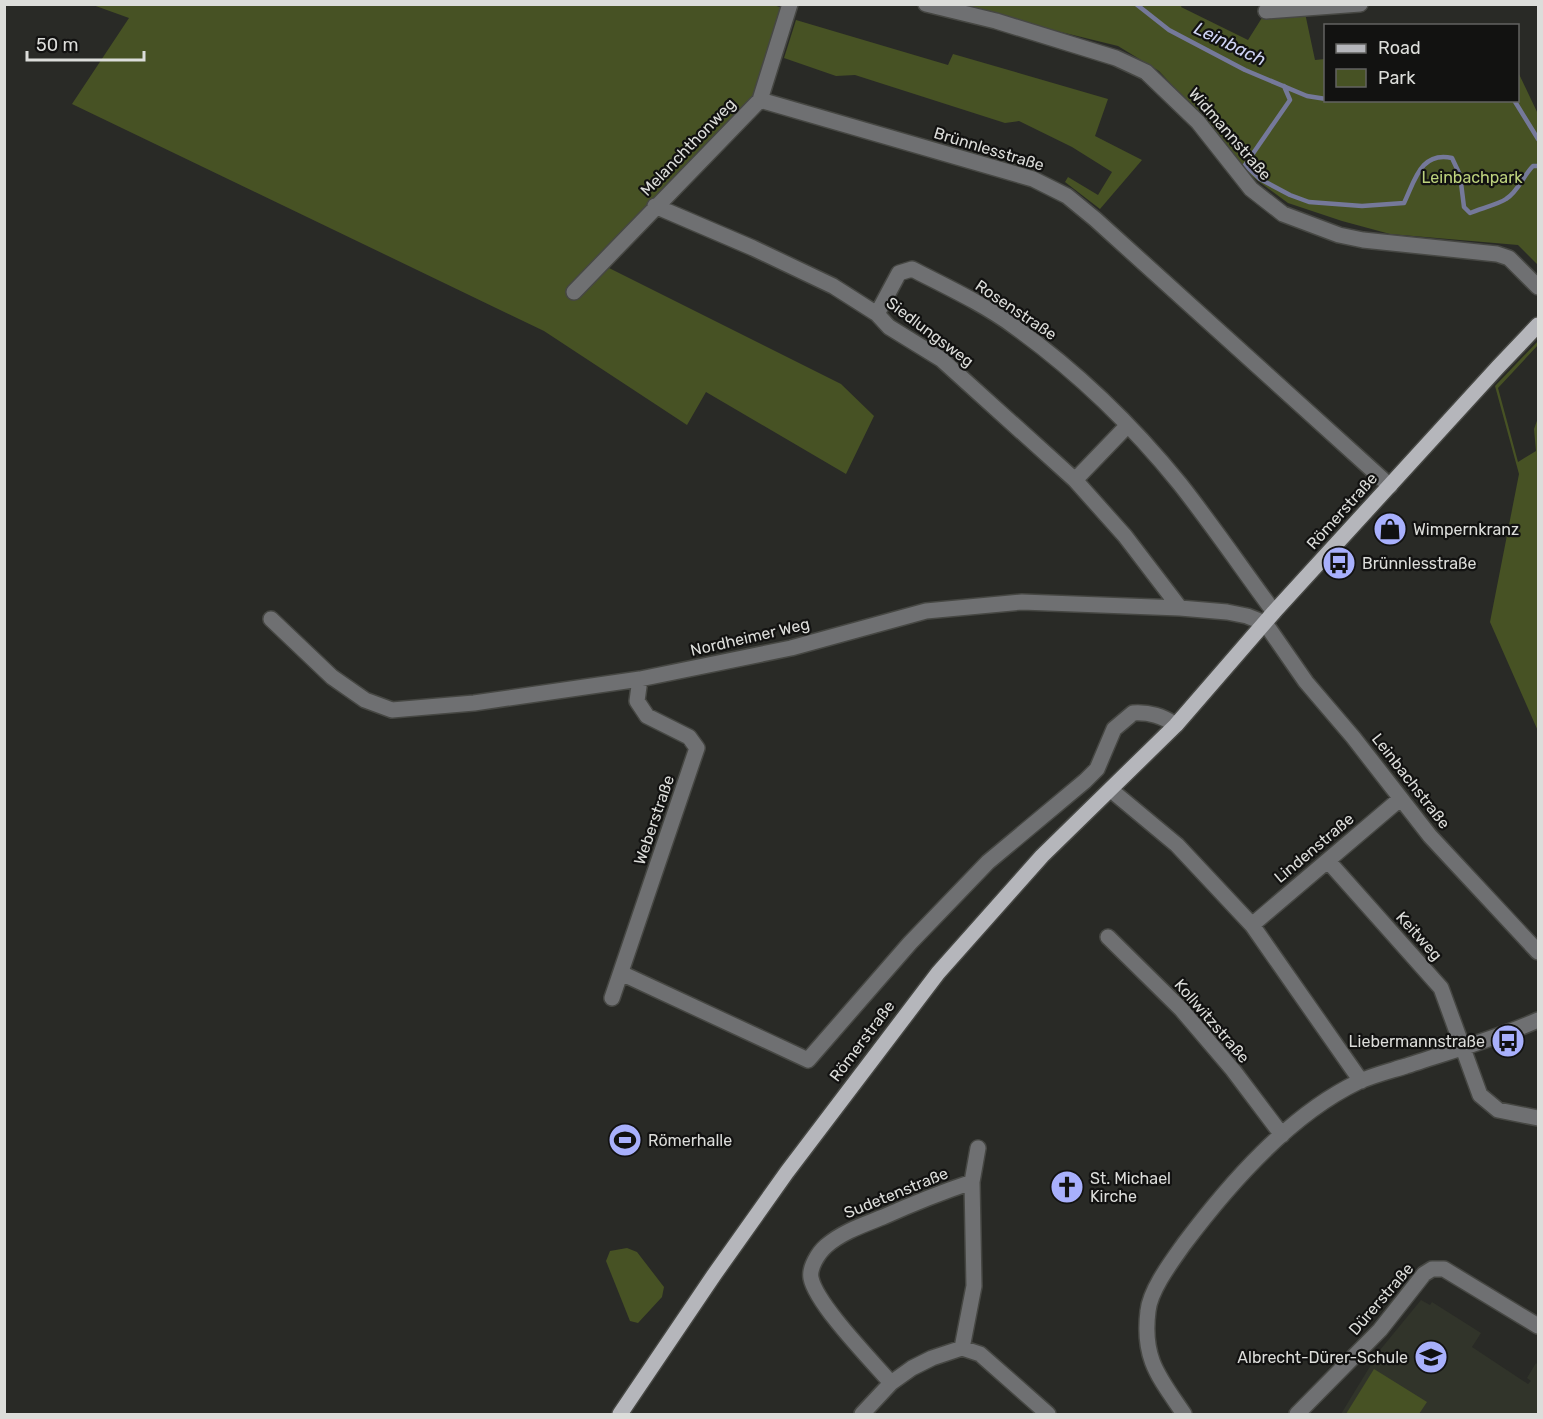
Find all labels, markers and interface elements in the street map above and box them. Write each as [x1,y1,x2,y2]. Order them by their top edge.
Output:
water label: Leinbach [1190,17,1270,71]
scale bar [27,24,144,62]
legend [1324,24,1519,102]
text: 50 m [36,34,79,56]
text: Road [1378,37,1421,59]
text: Park [1378,67,1416,89]
street label: Widmannstraße [1185,84,1275,184]
street label: Melanchthonweg [637,94,739,200]
street label: Brünnlesstraße [932,123,1046,175]
park label: Leinbachpark [1422,168,1523,187]
street label: Rosenstraße [972,276,1060,344]
street label: Siedlungsweg [883,293,977,371]
street label: Römerstraße [1303,469,1381,553]
shop icon: Wimpernkranz [1372,511,1408,547]
place label: Wimpernkranz [1413,520,1519,539]
bus stop icon: Brünnlesstraße [1321,545,1357,581]
place label: Brünnlesstraße [1362,554,1476,573]
street label: Nordheimer Weg [688,614,812,660]
street label: Leinbachstraße [1368,729,1454,833]
street label: Weberstraße [630,773,678,867]
street label: Lindenstraße [1270,809,1358,887]
street label: Keitweg [1392,908,1446,964]
street label: Kollwitzstraße [1170,975,1254,1067]
street label: Römerstraße [825,997,899,1085]
bus stop icon: Liebermannstraße [1490,1023,1526,1059]
place label: Liebermannstraße [1349,1032,1485,1051]
sports icon: Römerhalle [607,1122,643,1158]
place label: Römerhalle [648,1131,732,1150]
street label: Sudetenstraße [841,1163,951,1223]
church icon: St. Michael Kirche [1049,1169,1085,1205]
place label: St. Michael Kirche [1090,1169,1171,1206]
street label: Dürerstraße [1345,1259,1417,1339]
school or university icon: Albrecht-Dürer-Schule [1413,1339,1449,1375]
place label: Albrecht-Dürer-Schule [1237,1348,1408,1367]

